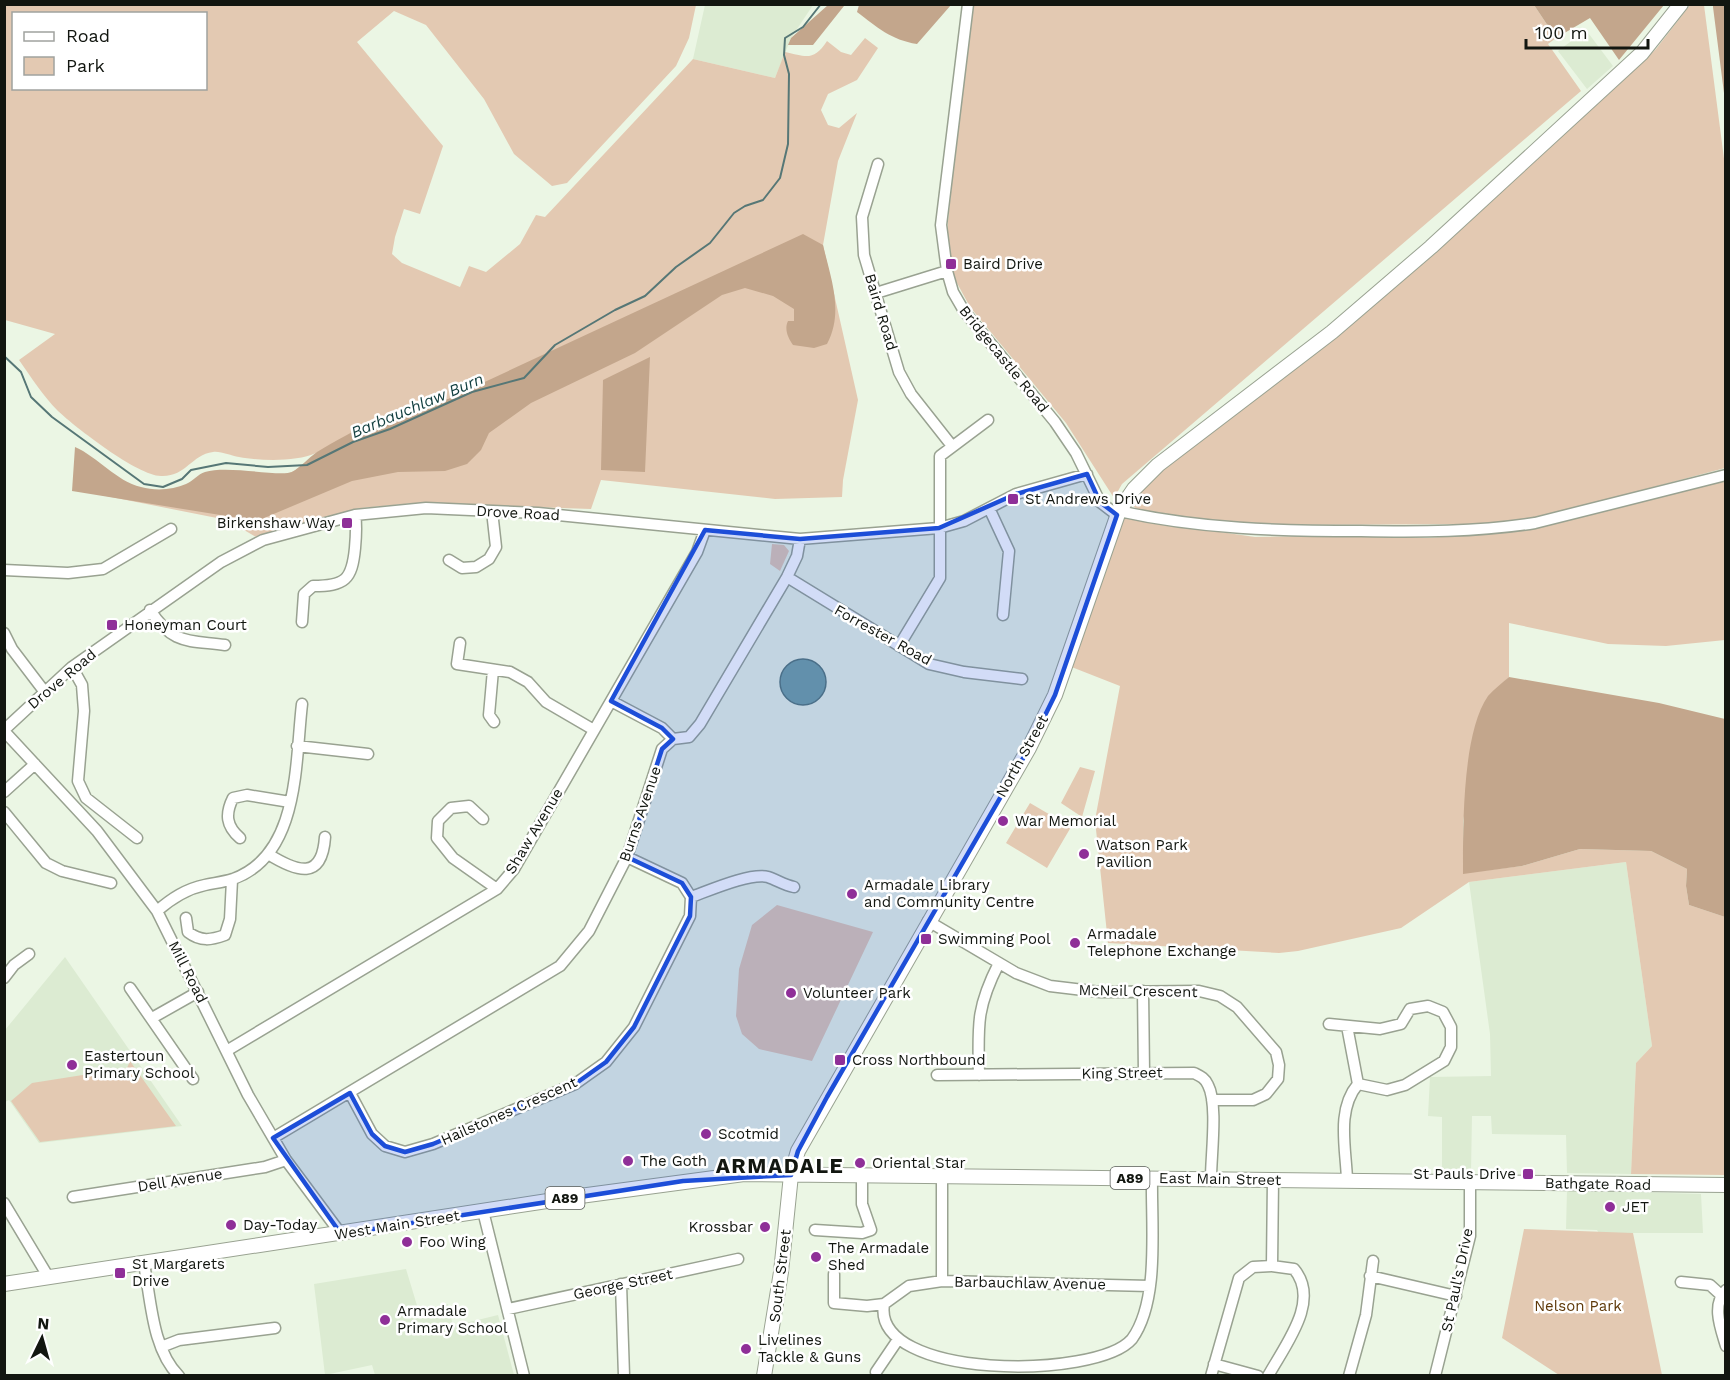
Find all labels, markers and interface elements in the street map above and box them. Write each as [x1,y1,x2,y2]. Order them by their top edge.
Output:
legend [12,12,207,90]
scale bar [1526,12,1648,50]
text: 100 m [1535,22,1588,43]
text: Road [66,25,110,46]
text: Park [66,55,105,76]
place label: Baird Drive [963,255,1043,273]
marker: Baird Drive [944,257,958,271]
street label: Baird Road [861,271,901,353]
street label: Bridgecastle Road [955,302,1053,416]
water label: Barbauchlaw Burn [348,369,486,442]
place label: St Andrews Drive [1025,490,1151,508]
marker: St Andrews Drive [1006,492,1020,506]
street label: Drove Road [476,502,560,524]
place label: Birkenshaw Way [217,514,335,532]
marker: Birkenshaw Way [340,516,354,530]
street label: Forrester Road [831,601,935,669]
place label: Honeyman Court [124,616,248,634]
marker: Honeyman Court [105,618,119,632]
street label: Drove Road [24,645,100,713]
street label: North Street [992,711,1052,800]
street label: Burns Avenue [615,764,665,864]
street label: Shaw Avenue [501,785,567,877]
place label: War Memorial [1015,812,1116,830]
marker: War Memorial [996,814,1010,828]
place label: Watson Park Pavilion [1096,836,1188,871]
marker: Watson Park Pavilion [1077,847,1091,861]
place label: Armadale Library and Community Centre [864,876,1034,911]
marker: Armadale Library and Community Centre [845,887,859,901]
place label: Armadale Telephone Exchange [1087,925,1236,960]
place label: Swimming Pool [938,930,1051,948]
marker: Swimming Pool [919,932,933,946]
marker: Armadale Telephone Exchange [1068,936,1082,950]
street label: Mill Road [165,938,211,1006]
street label: McNeil Crescent [1078,981,1198,1001]
place label: Volunteer Park [803,984,911,1002]
marker: Volunteer Park [784,986,798,1000]
place label: Eastertoun Primary School [84,1047,195,1082]
place label: Cross Northbound [852,1051,986,1069]
marker: Cross Northbound [833,1053,847,1067]
marker: Eastertoun Primary School [65,1058,79,1072]
street label: King Street [1081,1063,1164,1083]
street label: Hailstones Crescent [438,1073,581,1149]
place label: Scotmid [718,1125,779,1143]
marker: Scotmid [699,1127,713,1141]
place label: The Goth [640,1152,707,1170]
district label: ARMADALE [716,1153,844,1178]
marker: The Goth [621,1154,635,1168]
place label: Oriental Star [872,1154,966,1172]
marker: Oriental Star [853,1156,867,1170]
street label: Dell Avenue [136,1164,224,1196]
place label: St Pauls Drive [1413,1165,1516,1183]
road number: A89 [1110,1167,1150,1189]
marker: St Pauls Drive [1521,1167,1535,1181]
street label: East Main Street [1159,1169,1282,1189]
street label: Bathgate Road [1545,1174,1651,1194]
road number: A89 [546,1187,584,1209]
place label: JET [1622,1198,1649,1216]
marker: JET [1603,1200,1617,1214]
street label: West Main Street [333,1206,462,1244]
place label: Day-Today [243,1216,317,1234]
marker: Day-Today [224,1218,238,1232]
place label: Krossbar [688,1218,753,1236]
marker: Krossbar [758,1220,772,1234]
street label: St Paul's Drive [1437,1226,1477,1334]
street label: South Street [765,1228,795,1324]
place label: Foo Wing [419,1233,486,1251]
marker: Foo Wing [400,1235,414,1249]
place label: The Armadale Shed [828,1239,929,1274]
marker: The Armadale Shed [809,1250,823,1264]
place label: St Margarets Drive [132,1255,225,1290]
street label: George Street [572,1265,675,1303]
marker: St Margarets Drive [113,1266,127,1280]
street label: Barbauchlaw Avenue [954,1273,1106,1293]
park label: Nelson Park [1534,1297,1622,1315]
place label: Armadale Primary School [397,1302,508,1337]
north arrow [12,1308,72,1368]
marker: Armadale Primary School [378,1313,392,1327]
text: N [37,1314,50,1334]
place label: Livelines Tackle & Guns [758,1331,861,1366]
marker: Livelines Tackle & Guns [739,1342,753,1356]

